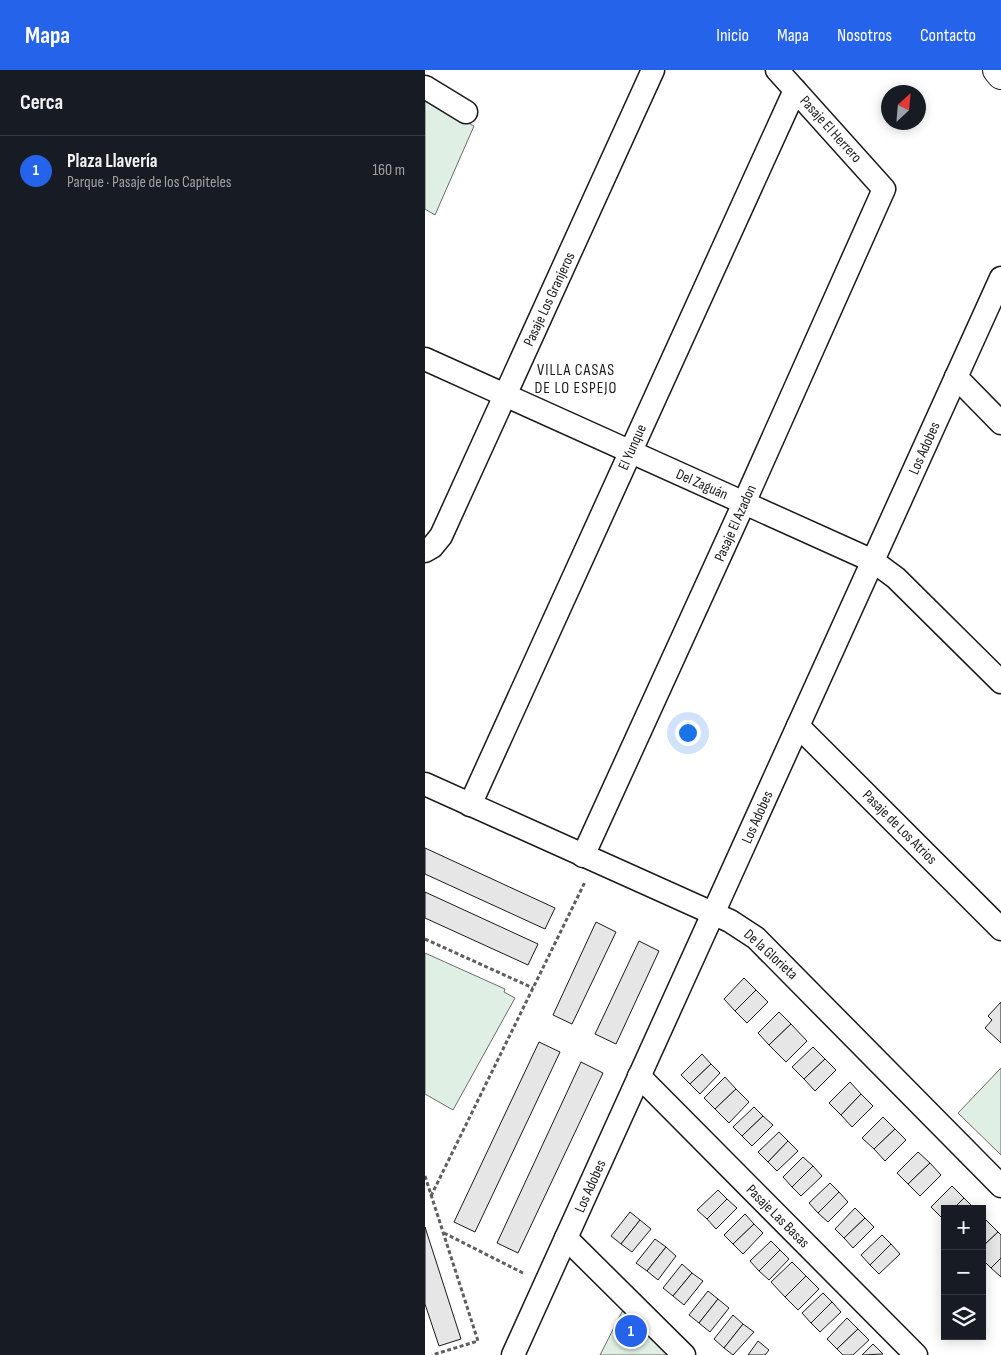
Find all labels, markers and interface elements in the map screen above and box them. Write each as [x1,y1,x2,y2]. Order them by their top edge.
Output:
text: Mapa [25,21,70,50]
text: Inicio [716,25,749,46]
text: Mapa [777,25,809,46]
text: Nosotros [837,25,892,46]
text: Contacto [920,25,976,46]
north arrow [881,85,926,130]
text: Cerca [20,90,63,115]
street label: Pasaje El Herrero [796,92,866,167]
text: Plaza Llavería [67,150,158,173]
text: 1 [33,161,39,180]
text: 160 m [372,161,405,180]
text: Parque · Pasaje de los Capiteles [67,173,232,192]
street label: Pasaje Los Granjeros [519,249,580,349]
district label: VILLA CASAS DE LO ESPEJO [534,361,618,398]
street label: Los Adobes [904,419,944,478]
street label: El Yunque [614,421,651,473]
street label: Del Zaguán [673,465,731,504]
street label: Pasaje El Azadon [710,482,761,565]
your location [675,720,701,746]
street label: Pasaje de Los Atrios [858,786,941,869]
street label: Los Adobes [737,788,777,847]
street label: De la Glorieta [740,925,802,984]
street label: Los Adobes [570,1157,610,1216]
street label: Pasaje Las Basas [742,1181,813,1252]
map controls [941,1205,986,1340]
button: + [941,1205,986,1250]
button: − [941,1250,986,1295]
button: layers [941,1295,986,1340]
pin: 1 [615,1312,647,1350]

